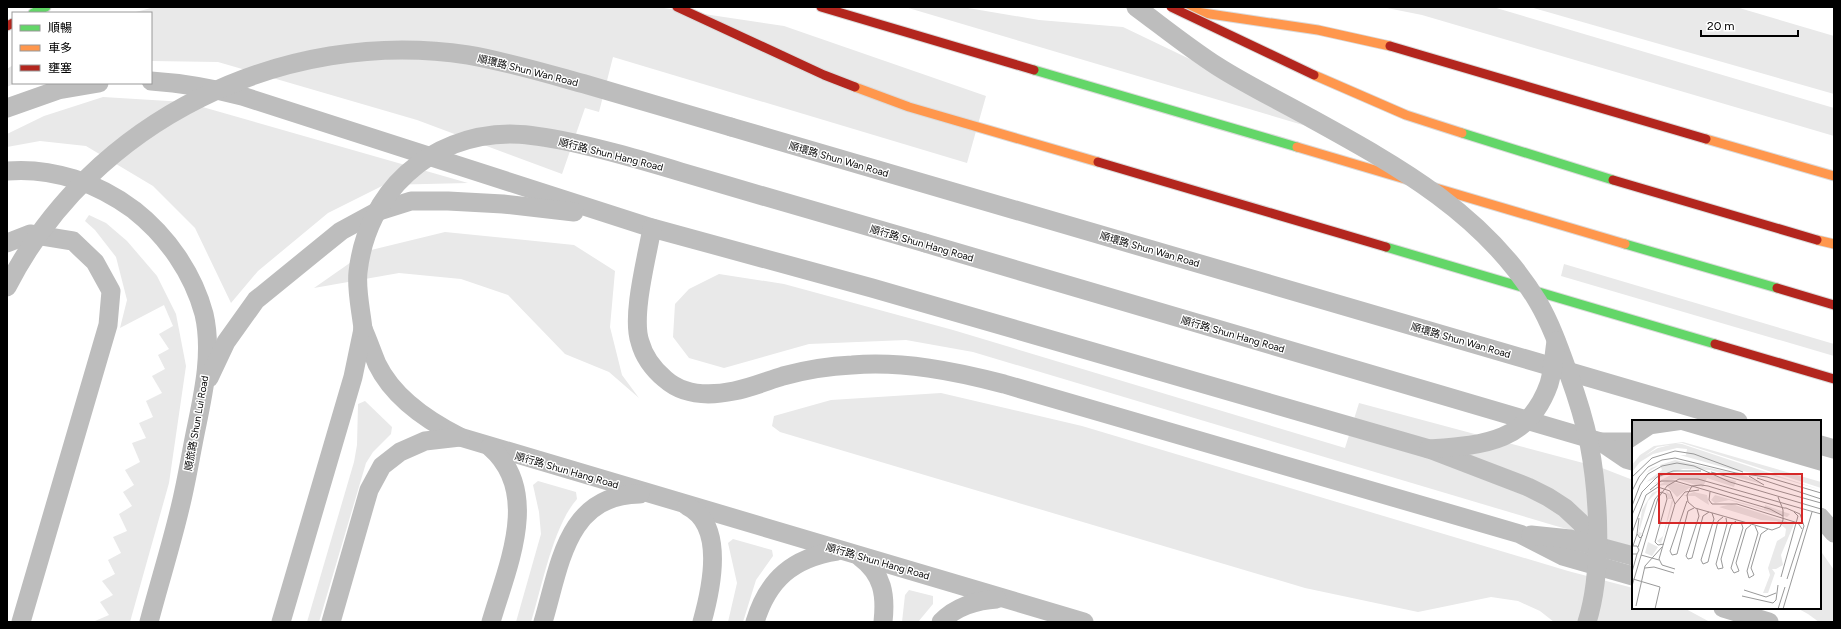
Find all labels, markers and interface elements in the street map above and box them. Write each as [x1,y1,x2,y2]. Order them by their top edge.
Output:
legend [12,12,152,84]
scale bar [1701,12,1798,38]
text: 20 m [1707,19,1735,33]
text: 順暢 [48,21,72,35]
text: 車多 [48,41,72,55]
street label: 順環路 Shun Wan Road [476,52,580,89]
text: 壅塞 [48,61,72,75]
street label: 順行路 Shun Hang Road [557,135,665,174]
street label: 順環路 Shun Wan Road [787,139,890,180]
street label: 順行路 Shun Hang Road [868,222,975,265]
street label: 順環路 Shun Wan Road [1098,229,1201,270]
street label: 順行路 Shun Hang Road [1179,313,1286,356]
street label: 順環路 Shun Wan Road [1409,320,1512,361]
street label: 順旅路 Shun Lui Road [182,374,211,472]
inset map [1632,420,1821,609]
street label: 順行路 Shun Hang Road [513,449,620,492]
street label: 順行路 Shun Hang Road [824,540,931,583]

